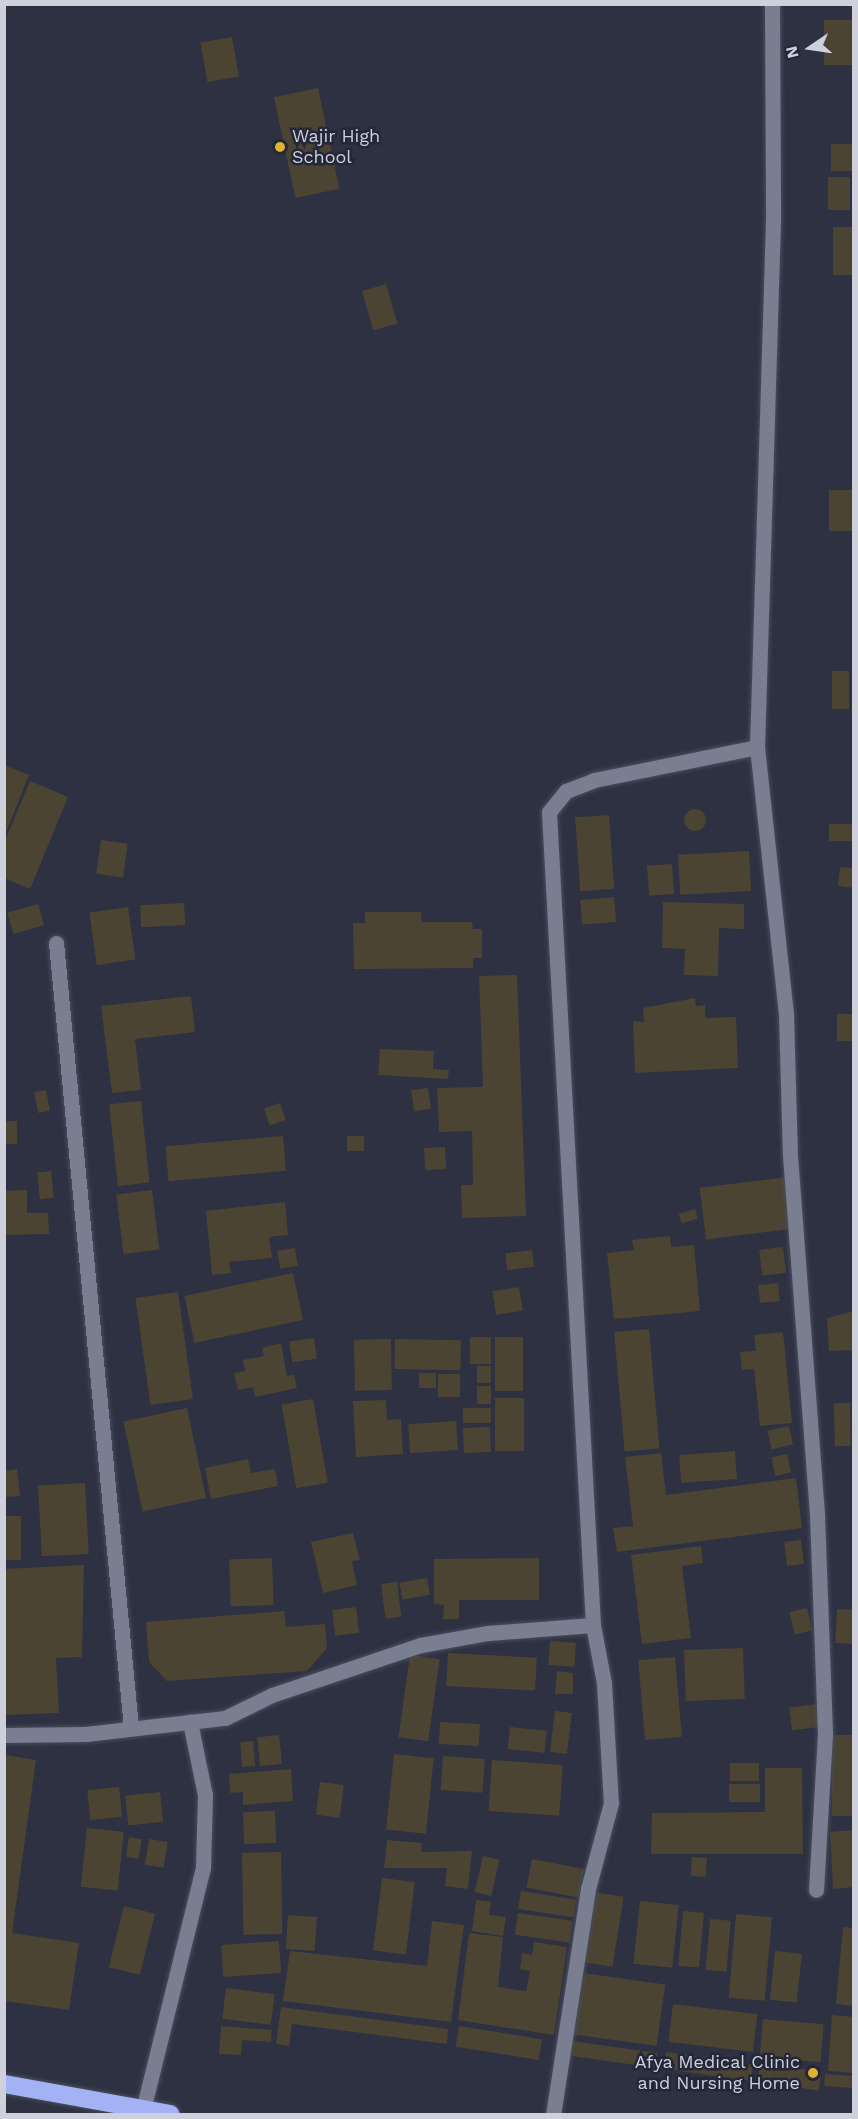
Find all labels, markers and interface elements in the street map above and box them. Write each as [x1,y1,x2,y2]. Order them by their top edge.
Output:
north arrow [780,18,840,78]
text: N [781,44,803,60]
place label: Wajir High School [292,126,381,168]
marker: Wajir High School [273,140,287,154]
place label: Afya Medical Clinic and Nursing Home [634,2052,800,2094]
marker: Afya Medical Clinic and Nursing Home [804,2064,822,2082]

